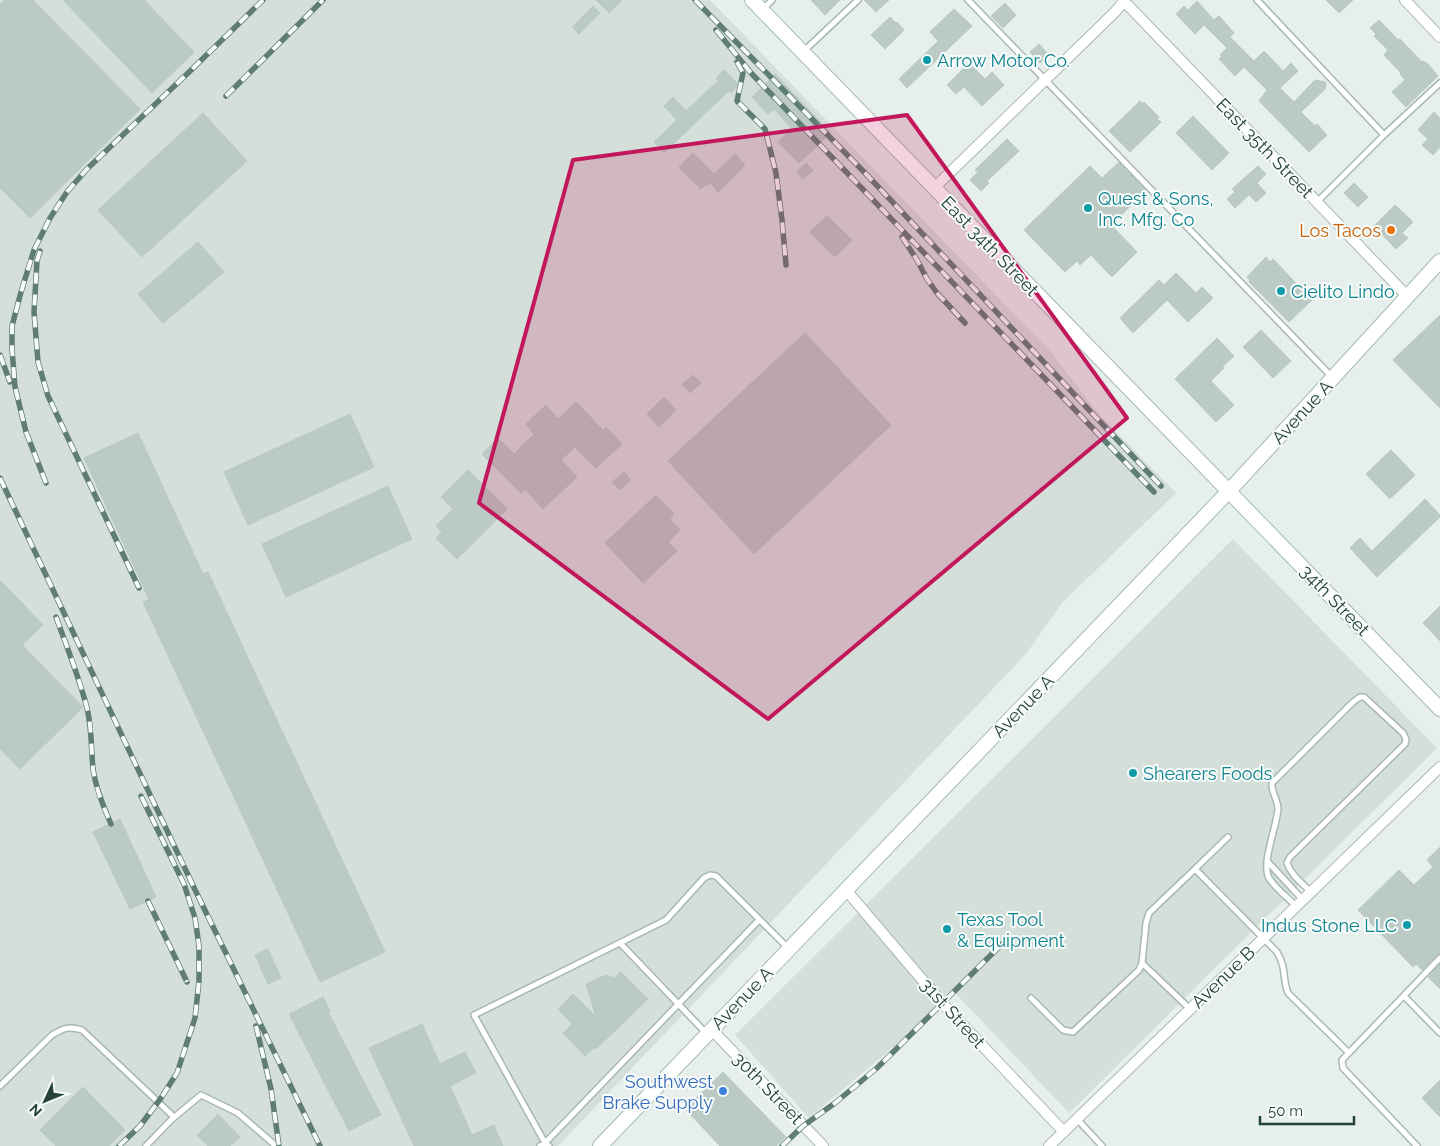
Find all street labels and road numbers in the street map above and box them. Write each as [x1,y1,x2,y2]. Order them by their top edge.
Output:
street label: East 35th Street [1212,94,1318,202]
street label: East 34th Street [937,192,1043,300]
street label: Avenue A [1267,376,1337,448]
street label: 34th Street [1296,560,1374,640]
street label: Avenue A [988,670,1058,742]
street label: Avenue B [1187,942,1259,1012]
street label: Avenue A [707,962,777,1034]
street label: 31st Street [916,974,990,1052]
street label: 30th Street [729,1048,807,1128]

